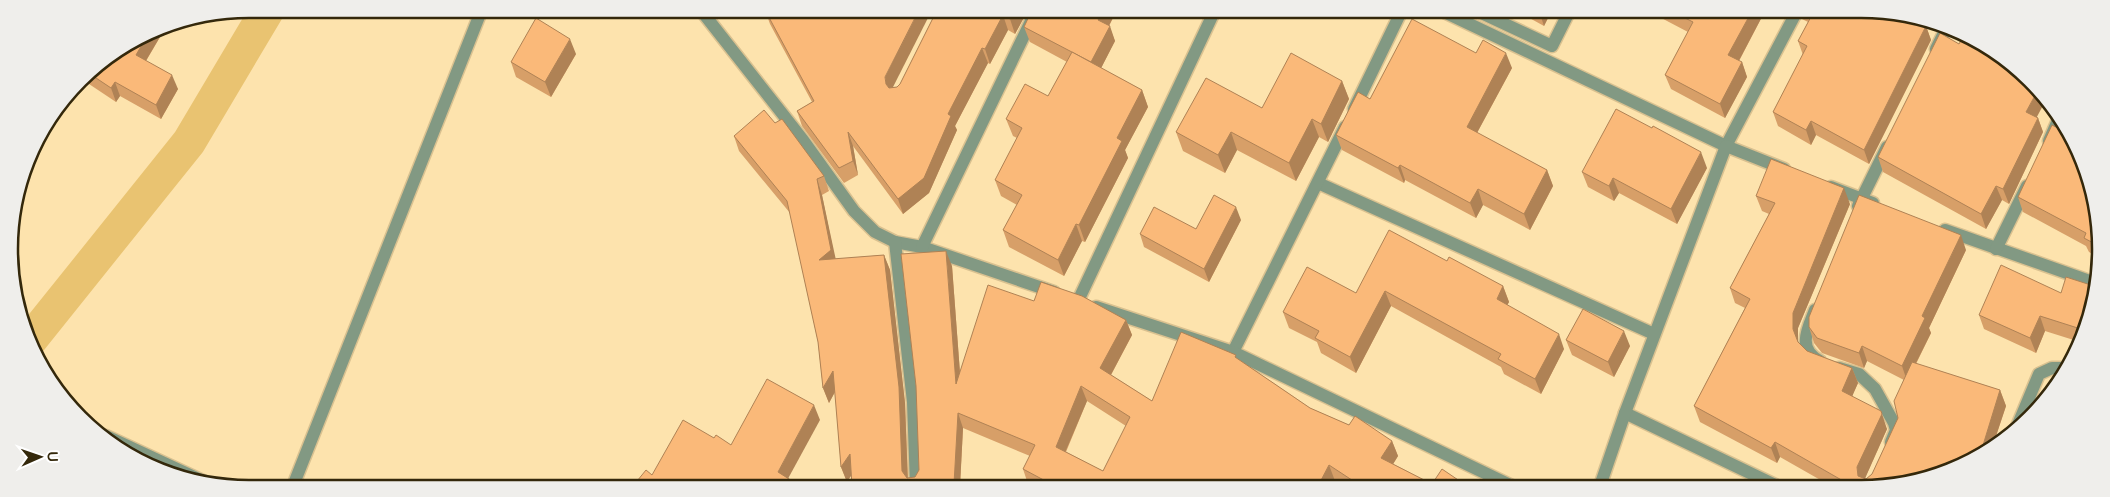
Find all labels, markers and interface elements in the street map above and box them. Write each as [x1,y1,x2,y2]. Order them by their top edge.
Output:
north arrow [15,432,65,482]
text: U [44,451,61,462]

